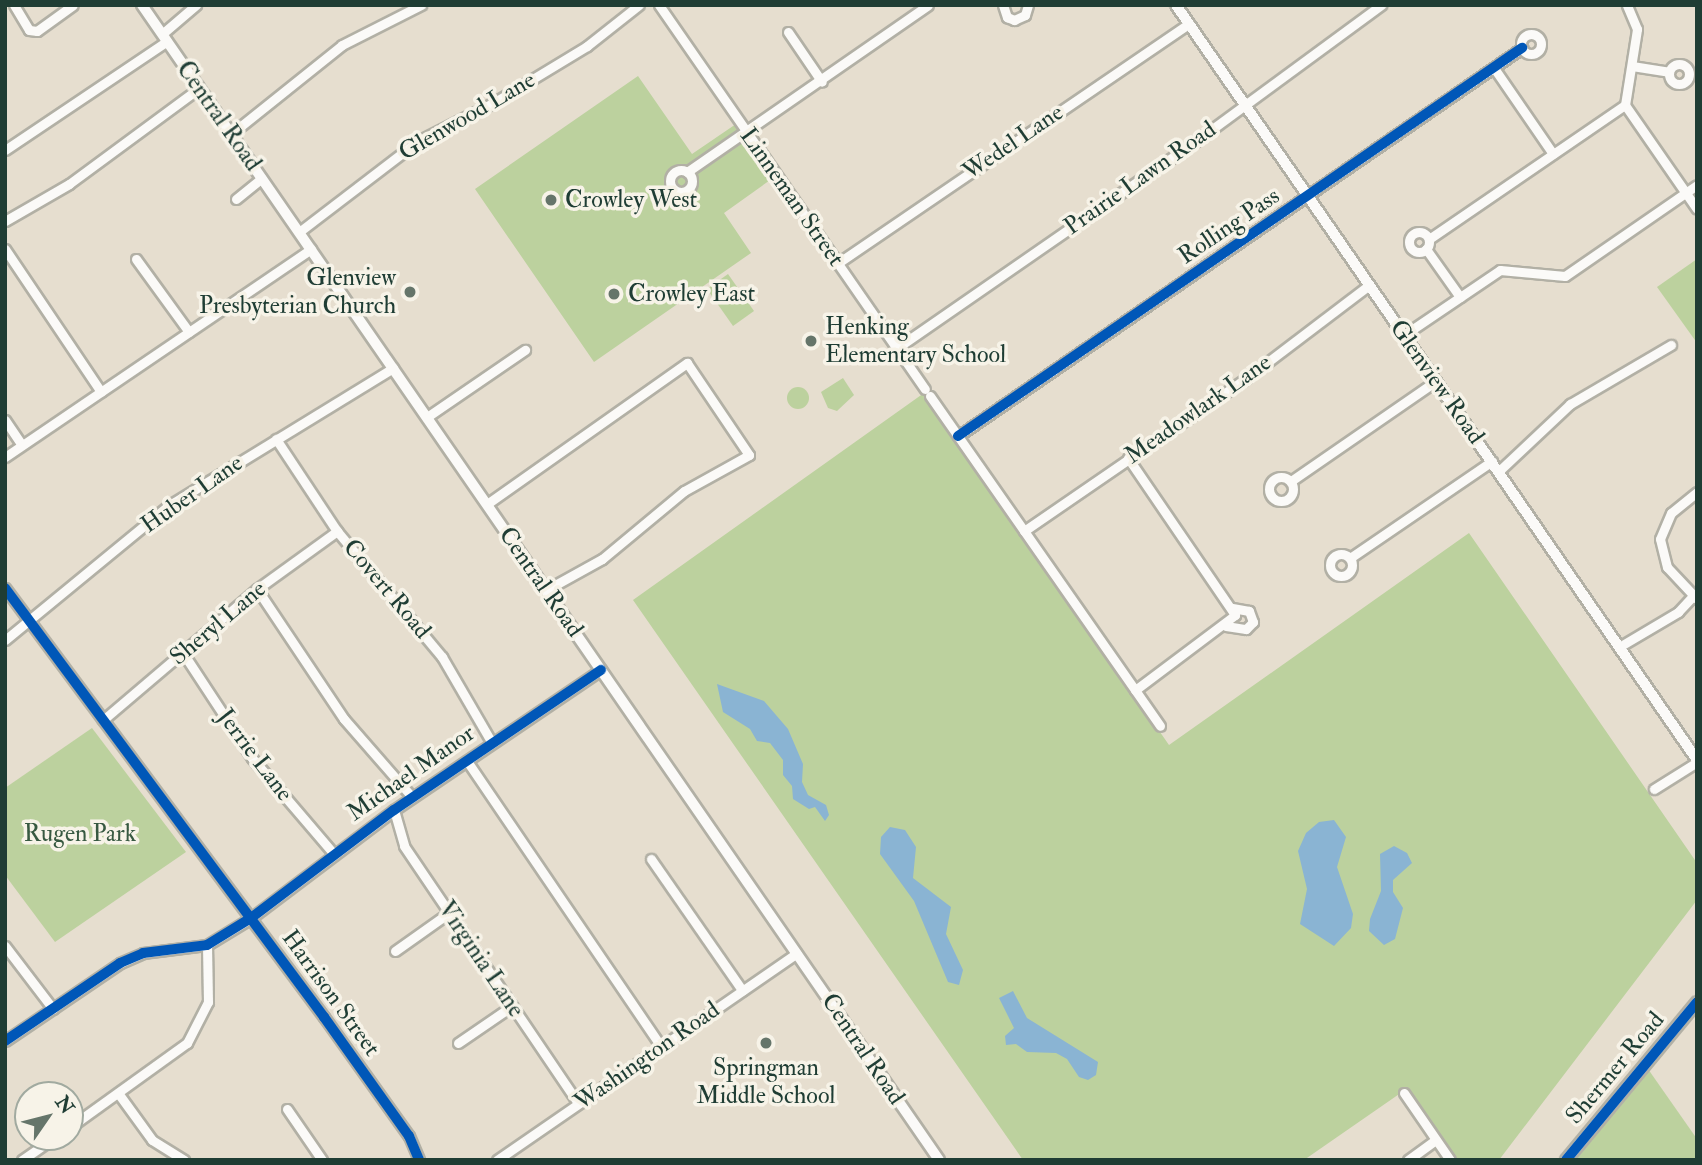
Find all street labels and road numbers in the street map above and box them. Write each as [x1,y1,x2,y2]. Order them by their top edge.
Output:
street label: Central Road [171,55,267,177]
street label: Glenwood Lane [394,65,540,167]
street label: Wedel Lane [957,98,1069,186]
street label: Prairie Lawn Road [1059,115,1221,241]
street label: Linneman Street [734,122,850,272]
street label: Rolling Pass [1173,182,1285,270]
street label: Glenview Road [1384,314,1490,450]
street label: Meadowlark Lane [1119,348,1277,470]
street label: Huber Lane [136,449,248,539]
street label: Central Road [493,521,589,643]
street label: Covert Road [337,533,437,645]
street label: Sheryl Lane [164,575,272,671]
street label: Jerrie Lane [211,703,299,807]
street label: Michael Manor [342,719,480,827]
street label: Virginia Lane [432,896,530,1022]
street label: Harrison Street [276,924,386,1062]
street label: Central Road [815,988,911,1110]
street label: Washington Road [569,995,725,1117]
street label: Shermer Road [1560,1006,1670,1130]

